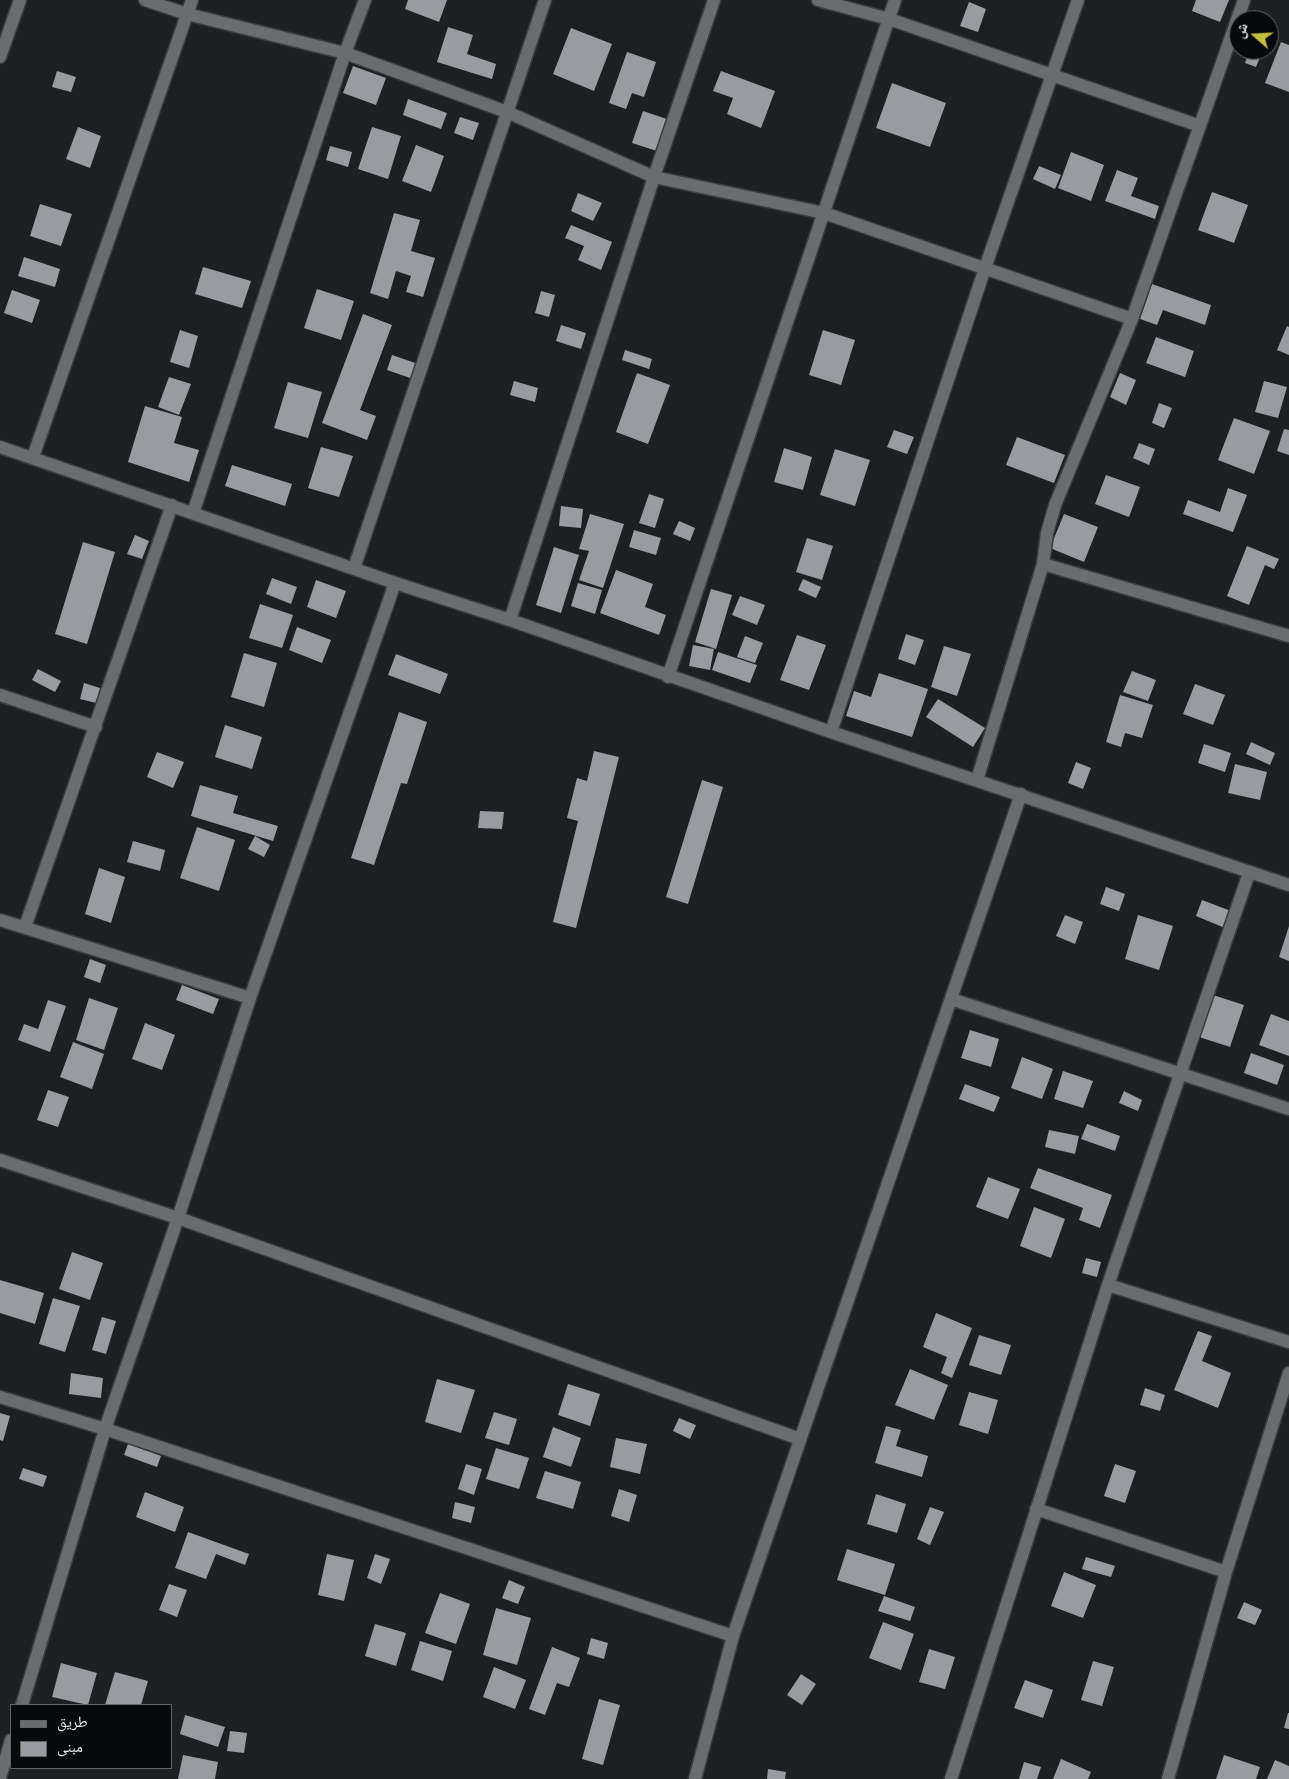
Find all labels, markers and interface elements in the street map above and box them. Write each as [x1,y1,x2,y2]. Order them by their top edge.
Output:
north arrow [1229,10,1279,60]
text: ش [1231,21,1251,40]
legend [10,1704,172,1769]
text: طريق [57,1713,88,1730]
text: مبنى [57,1738,83,1755]

